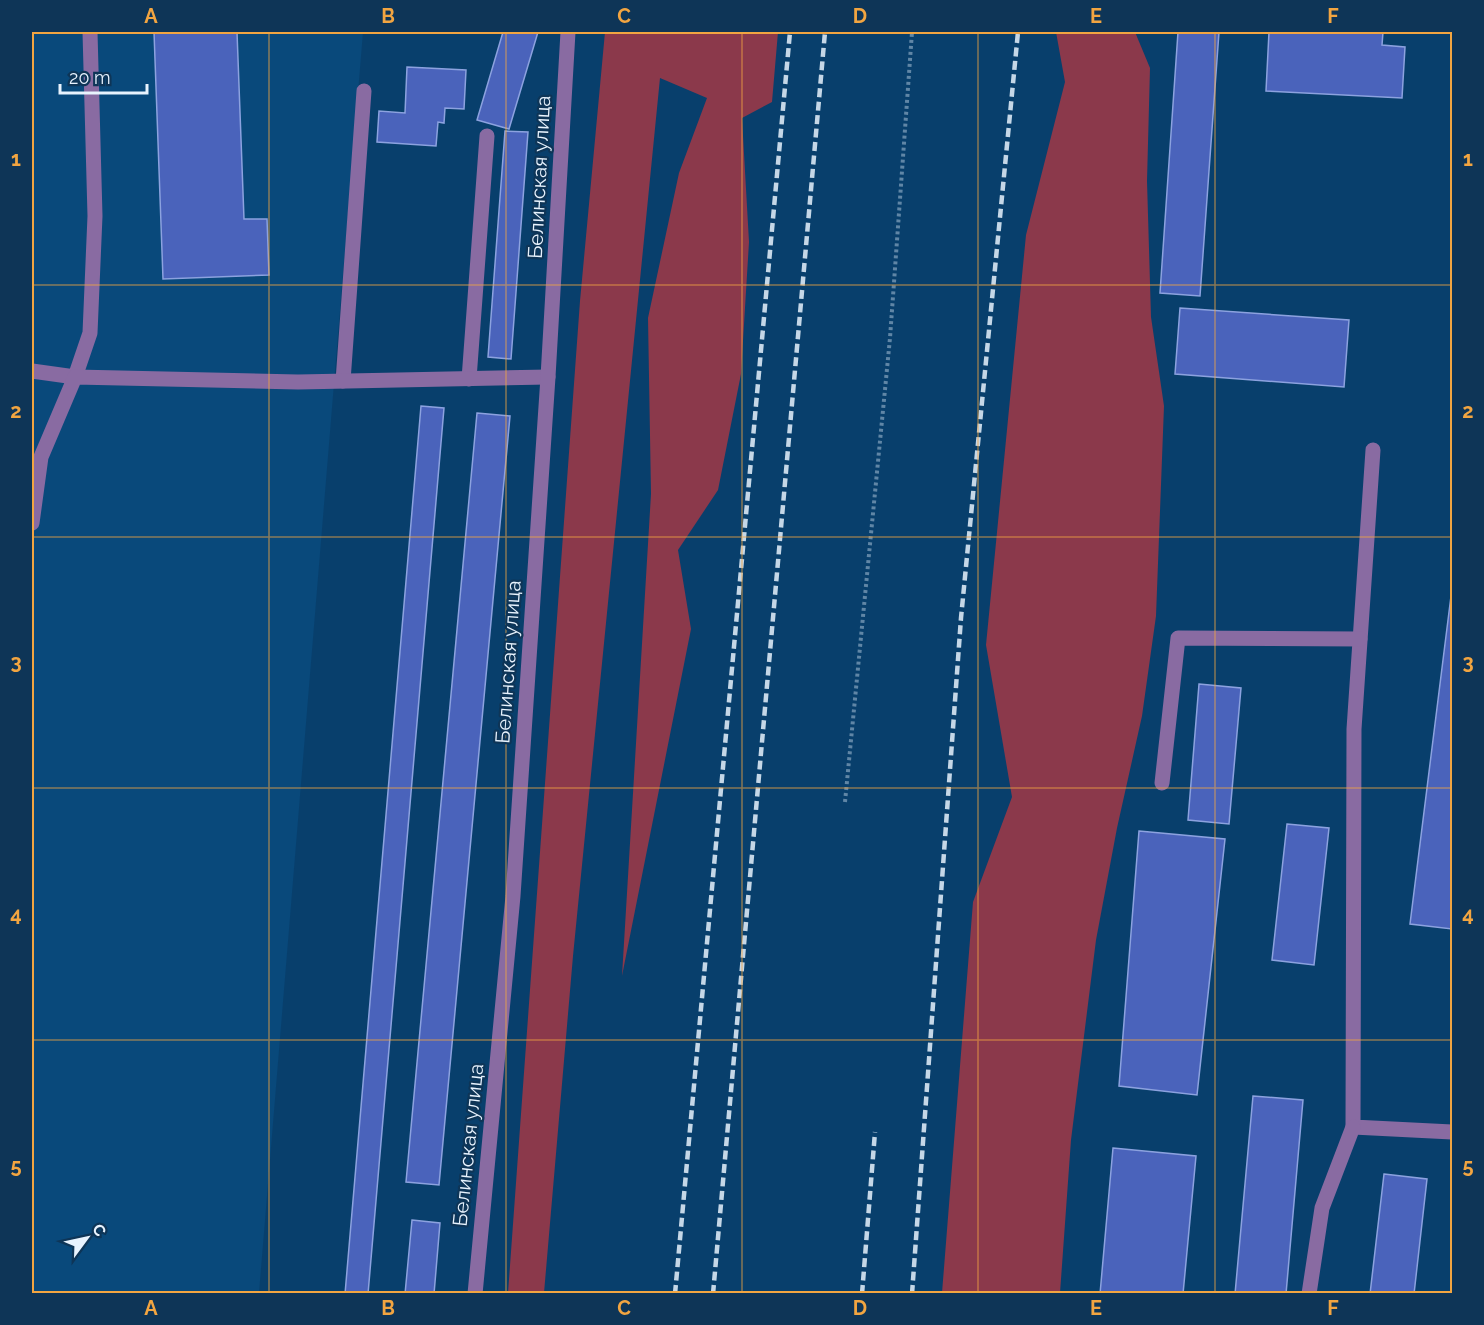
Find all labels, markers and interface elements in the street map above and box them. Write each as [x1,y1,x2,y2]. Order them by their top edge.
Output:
text: A [144,4,158,28]
text: B [381,4,395,28]
text: C [617,4,631,28]
text: D [853,4,867,28]
text: E [1090,4,1102,28]
text: F [1327,4,1339,28]
scale bar [60,57,147,95]
text: 20 m [69,67,111,88]
street label: Белинская улица [523,95,555,259]
text: 1 [11,147,21,171]
text: 1 [1463,147,1473,171]
text: 2 [10,399,22,423]
text: 2 [1462,399,1474,423]
street label: Белинская улица [490,580,526,744]
text: 3 [10,650,22,674]
text: 3 [1462,650,1474,674]
text: 4 [10,902,22,926]
text: 4 [1462,902,1474,926]
street label: Белинская улица [448,1062,488,1228]
text: 5 [10,1154,22,1178]
text: 5 [1462,1154,1474,1178]
north arrow [57,1208,117,1268]
text: С [88,1220,110,1240]
text: A [144,1296,158,1320]
text: B [381,1296,395,1320]
text: C [617,1296,631,1320]
text: D [853,1296,867,1320]
text: E [1090,1296,1102,1320]
text: F [1327,1296,1339,1320]

